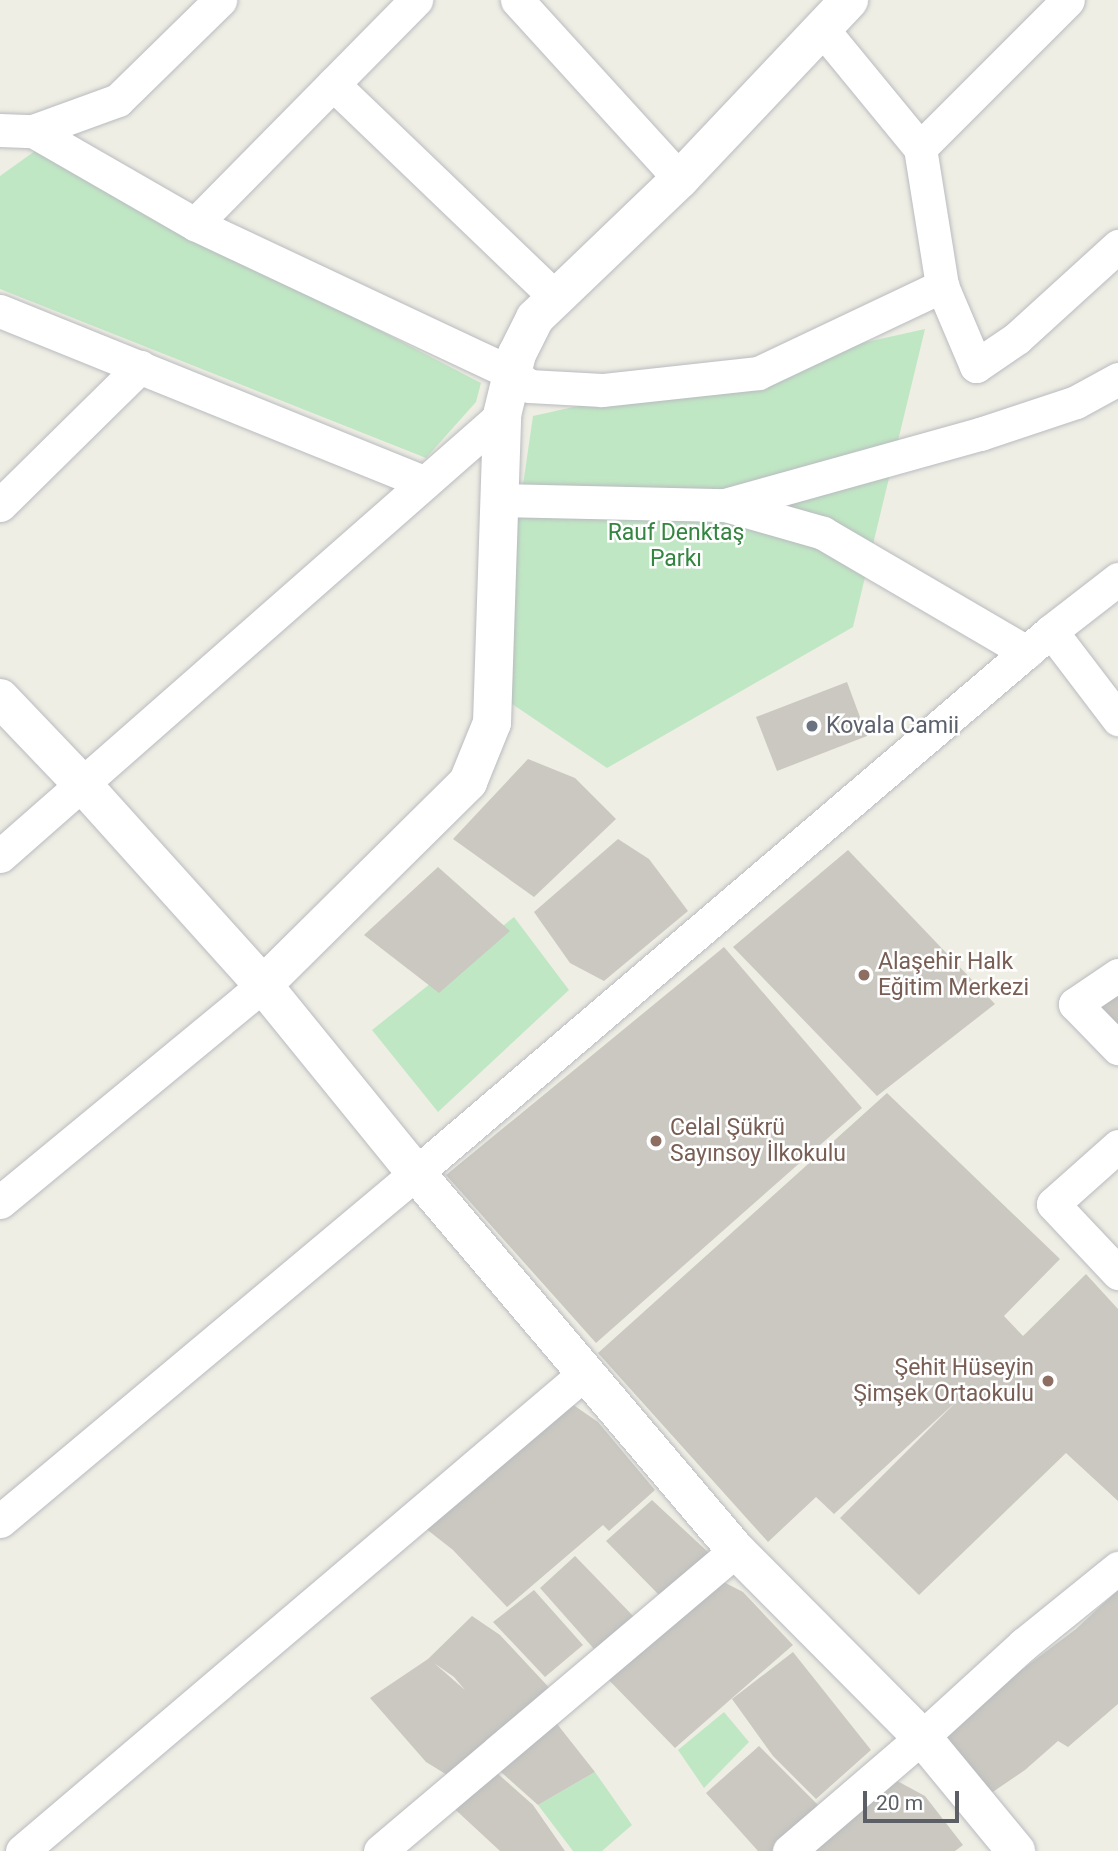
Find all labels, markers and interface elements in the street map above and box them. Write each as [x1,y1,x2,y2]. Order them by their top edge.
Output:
park label: Rauf Denktaş Parkı [608,519,744,573]
place label: Kovala Camii [826,712,959,740]
marker: Kovala Camii [804,718,820,734]
place label: Alaşehir Halk Eğitim Merkezi [878,948,1029,1002]
marker: Alaşehir Halk Eğitim Merkezi [856,967,872,983]
place label: Celal Şükrü Sayınsoy İlkokulu [670,1114,846,1168]
marker: Celal Şükrü Sayınsoy İlkokulu [648,1133,664,1149]
place label: Şehit Hüseyin Şimşek Ortaokulu [853,1354,1034,1408]
marker: Şehit Hüseyin Şimşek Ortaokulu [1040,1373,1056,1389]
scale bar [866,1778,962,1822]
text: 20 m [876,1791,923,1815]

